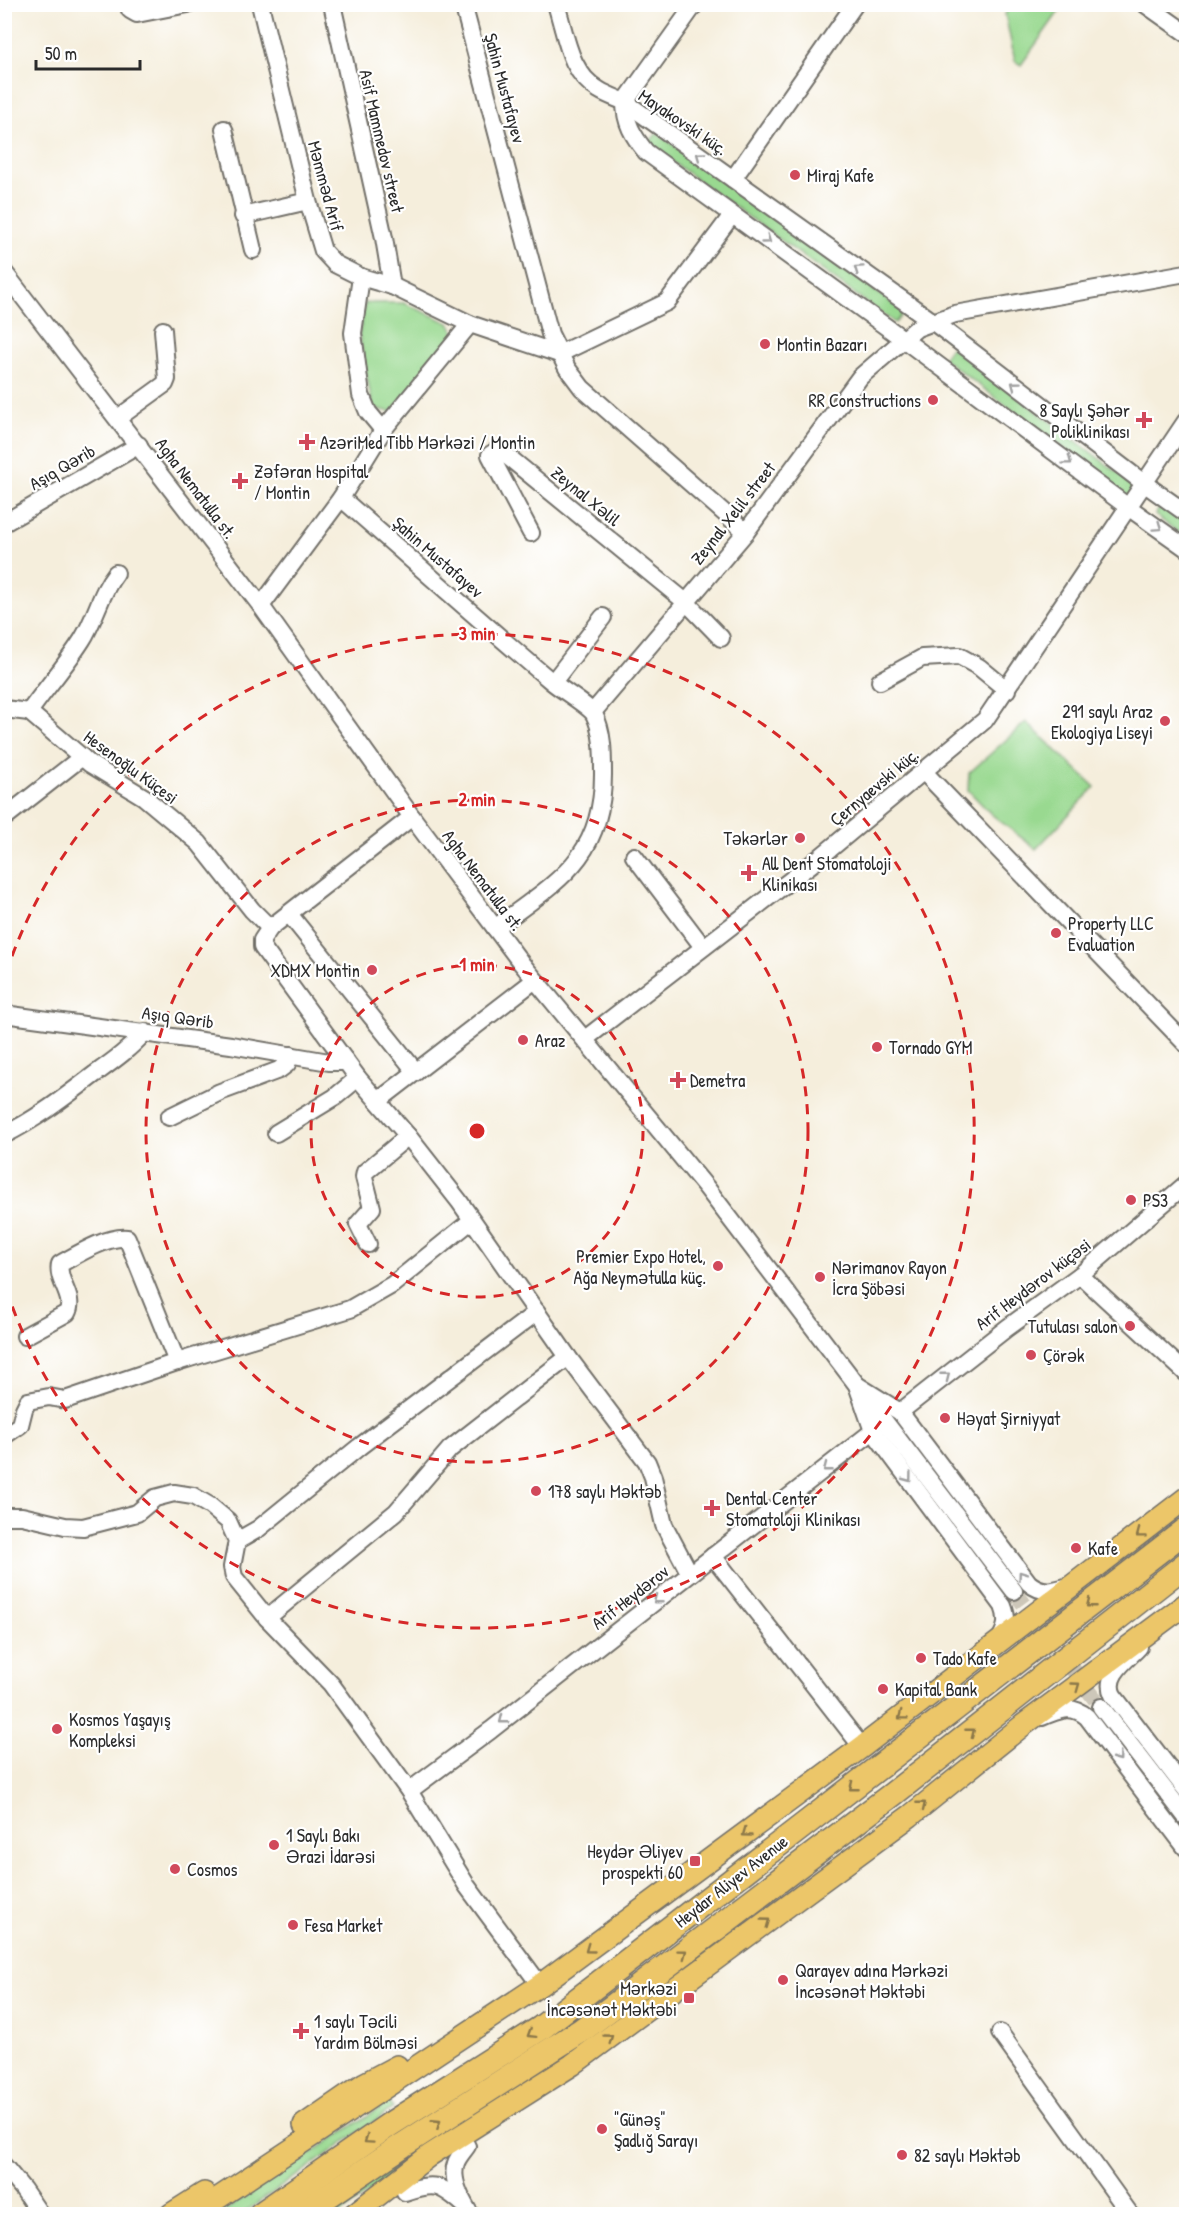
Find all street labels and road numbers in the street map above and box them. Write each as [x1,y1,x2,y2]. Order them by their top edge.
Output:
street label: Şahin Mustafayev [478,30,532,146]
street label: Asif Mammedov street [353,67,411,216]
street label: Mayakovski küç. [634,83,732,161]
street label: Məmməd Arif [302,138,350,234]
street label: Agha Nematulla st. [150,432,242,544]
street label: Aşıq Qərib [24,438,100,496]
street label: Zeynal Xelil street [685,456,782,570]
street label: Zeynal Xəlil [546,460,626,532]
street label: Şahin Mustafayev [387,511,489,603]
street label: Hesenoğlu Küçesi [79,724,183,810]
street label: Çernyaevski küç. [824,742,924,832]
street label: Agha Nematulla st. [437,824,529,936]
street label: Aşıq Qərib [140,1000,216,1034]
street label: Arif Heydərov küçəsi [970,1232,1096,1336]
street label: Arif Heydərov [586,1559,674,1635]
street label: Heydar Aliyev Avenue [669,1829,793,1933]

